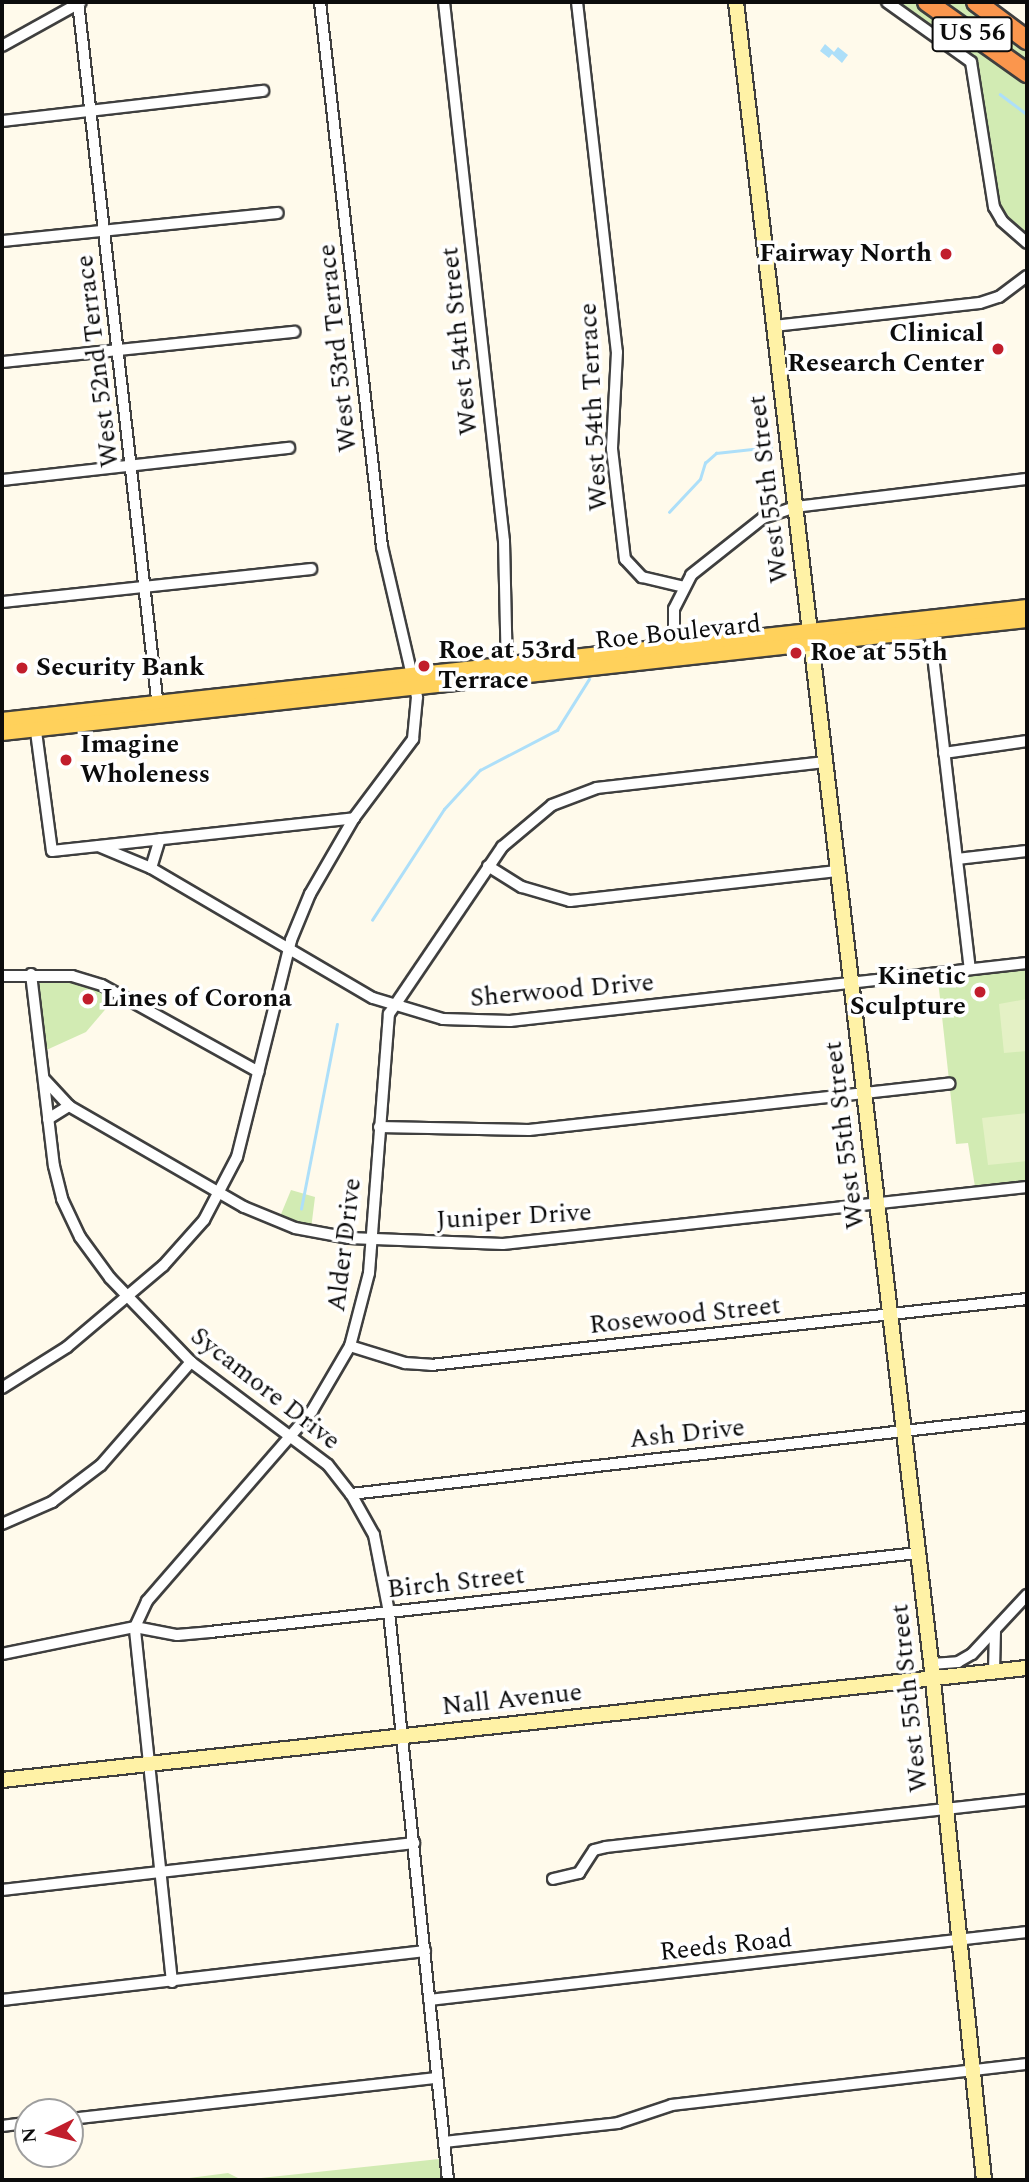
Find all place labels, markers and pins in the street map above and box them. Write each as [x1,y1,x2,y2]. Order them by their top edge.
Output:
place label: Fairway North [759,238,932,270]
marker: Fairway North [938,246,954,262]
place label: Clinical Research Center [787,318,984,380]
marker: Clinical Research Center [990,341,1006,357]
place label: Roe at 53rd Terrace [438,635,576,696]
place label: Roe at 55th [810,637,948,669]
marker: Roe at 55th [788,645,804,661]
place label: Security Bank [36,652,205,684]
marker: Roe at 53rd Terrace [416,658,432,674]
marker: Security Bank [14,660,30,676]
place label: Imagine Wholeness [80,729,210,790]
marker: Imagine Wholeness [58,752,74,768]
place label: Kinetic Sculpture [850,961,966,1023]
place label: Lines of Corona [102,983,292,1015]
marker: Kinetic Sculpture [972,984,988,1000]
marker: Lines of Corona [80,991,96,1007]

